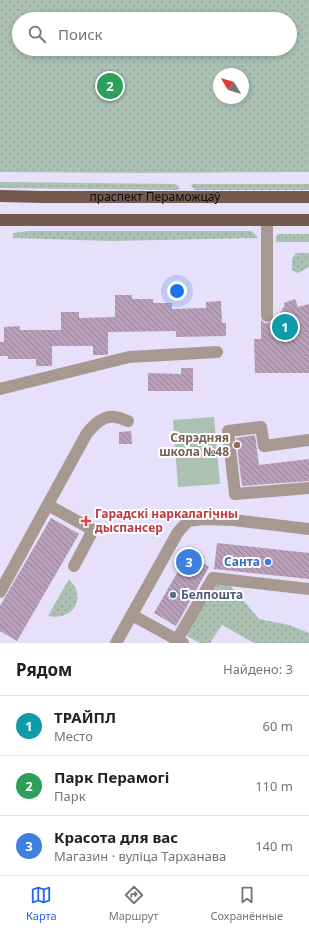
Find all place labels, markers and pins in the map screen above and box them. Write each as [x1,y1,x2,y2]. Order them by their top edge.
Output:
pin: 2 [97,71,123,101]
pin: 1 [272,312,298,342]
place label: Сярэдняя школа №48 [159,429,229,460]
marker: Сярэдняя школа №48 [232,440,242,450]
place label: Гарадскі наркалагічны дыспансер [95,505,238,536]
marker: Гарадскі наркалагічны дыспансер [80,515,92,527]
pin: 3 [176,547,202,577]
place label: Санта [224,553,260,570]
marker: Санта [263,557,273,567]
place label: Белпошта [181,586,243,603]
marker: Белпошта [168,590,178,600]

